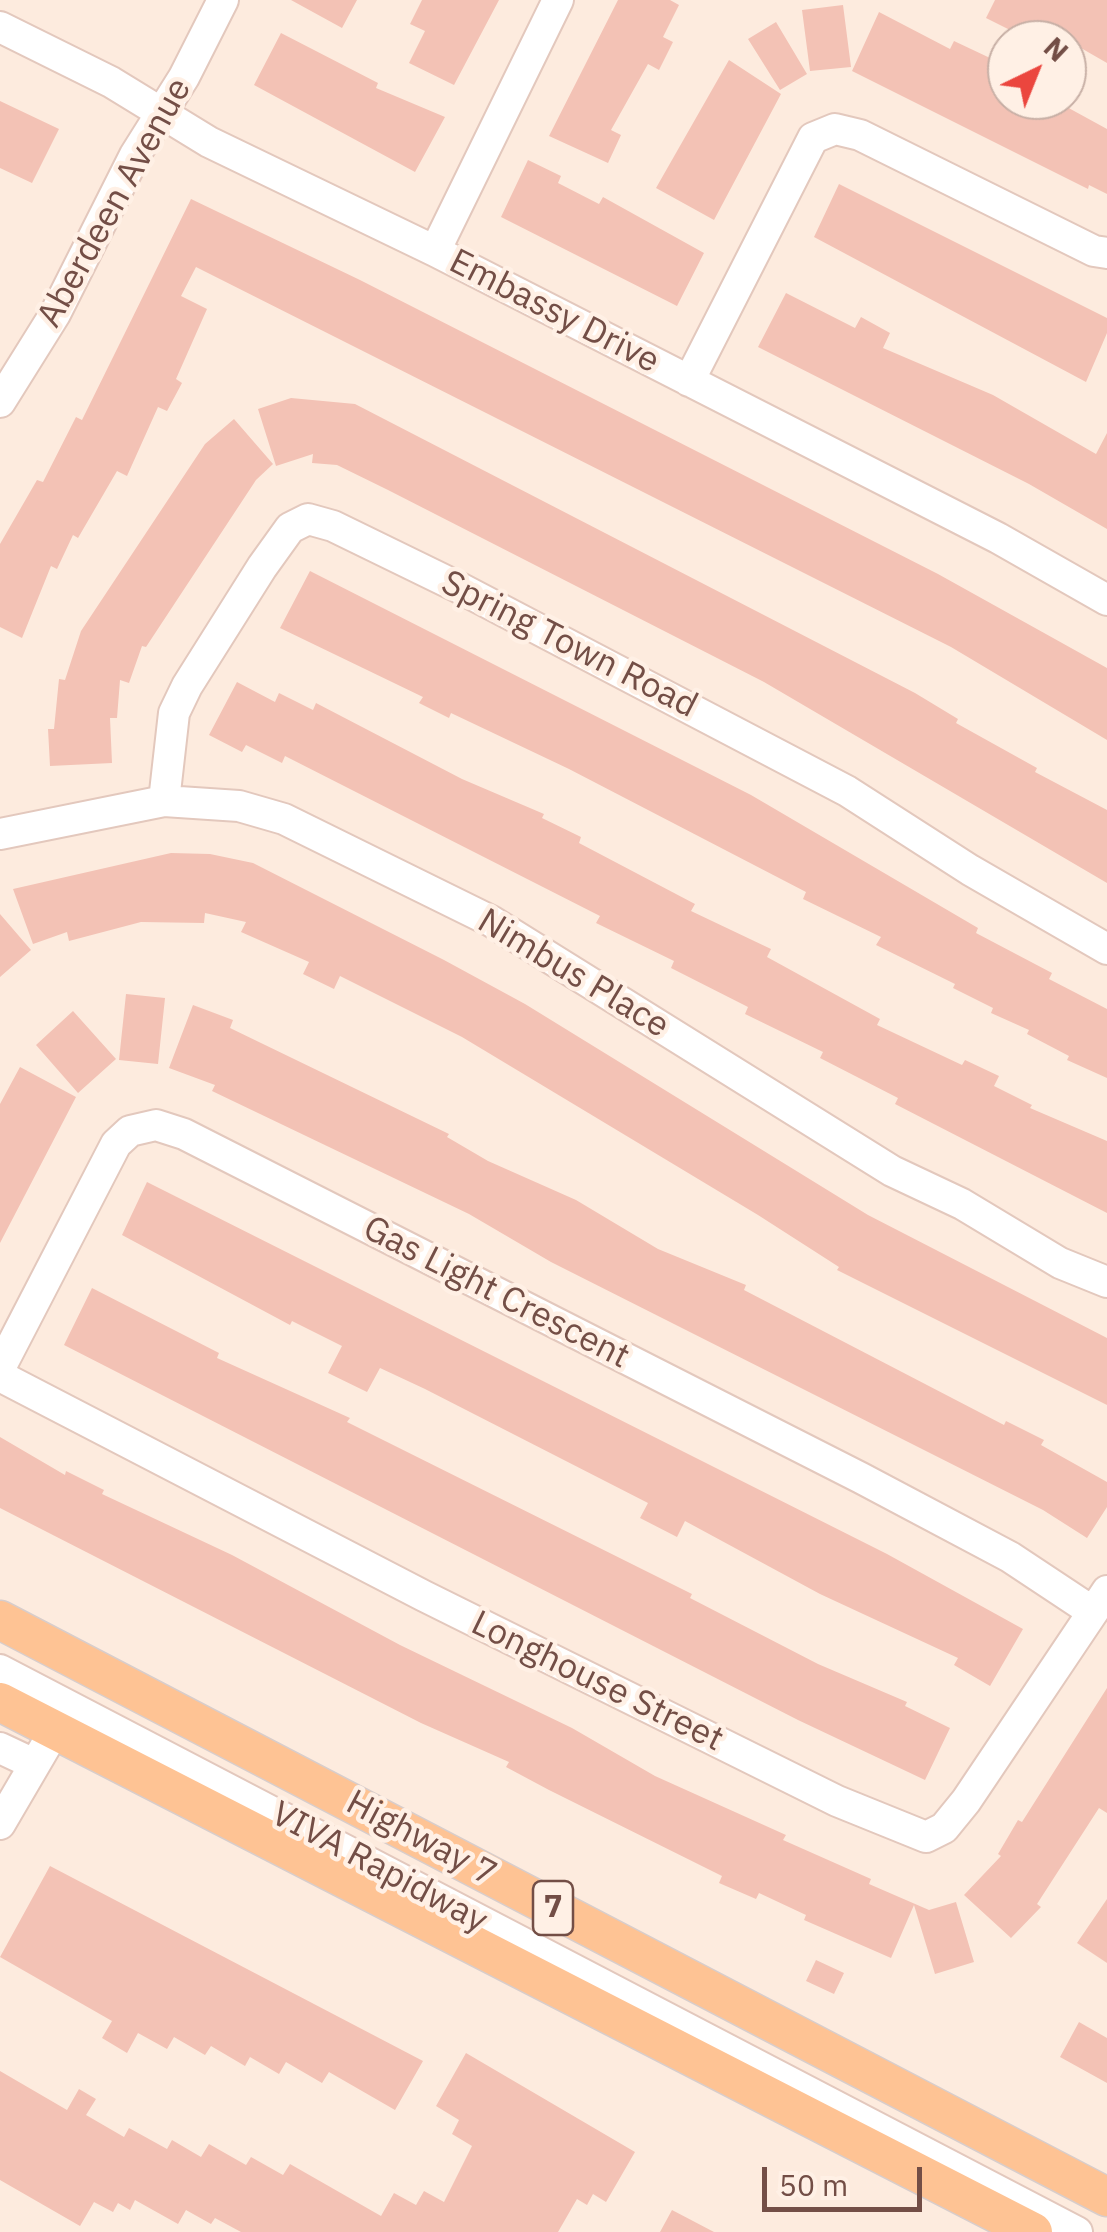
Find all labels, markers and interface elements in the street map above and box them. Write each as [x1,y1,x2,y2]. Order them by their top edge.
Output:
north arrow [987,20,1087,120]
text: N [1036,29,1076,70]
street label: Aberdeen Avenue [29,71,201,335]
street label: Embassy Drive [442,241,666,383]
street label: Spring Town Road [434,562,704,728]
street label: Nimbus Place [470,900,676,1048]
street label: Gas Light Crescent [356,1208,636,1378]
street label: Longhouse Street [464,1603,730,1761]
street label: Highway 7 [339,1782,503,1896]
street label: VIVA Rapidway [264,1793,494,1943]
road number: 7 [533,1881,573,1935]
scale bar [767,2147,927,2209]
text: 50 m [779,2165,848,2204]

